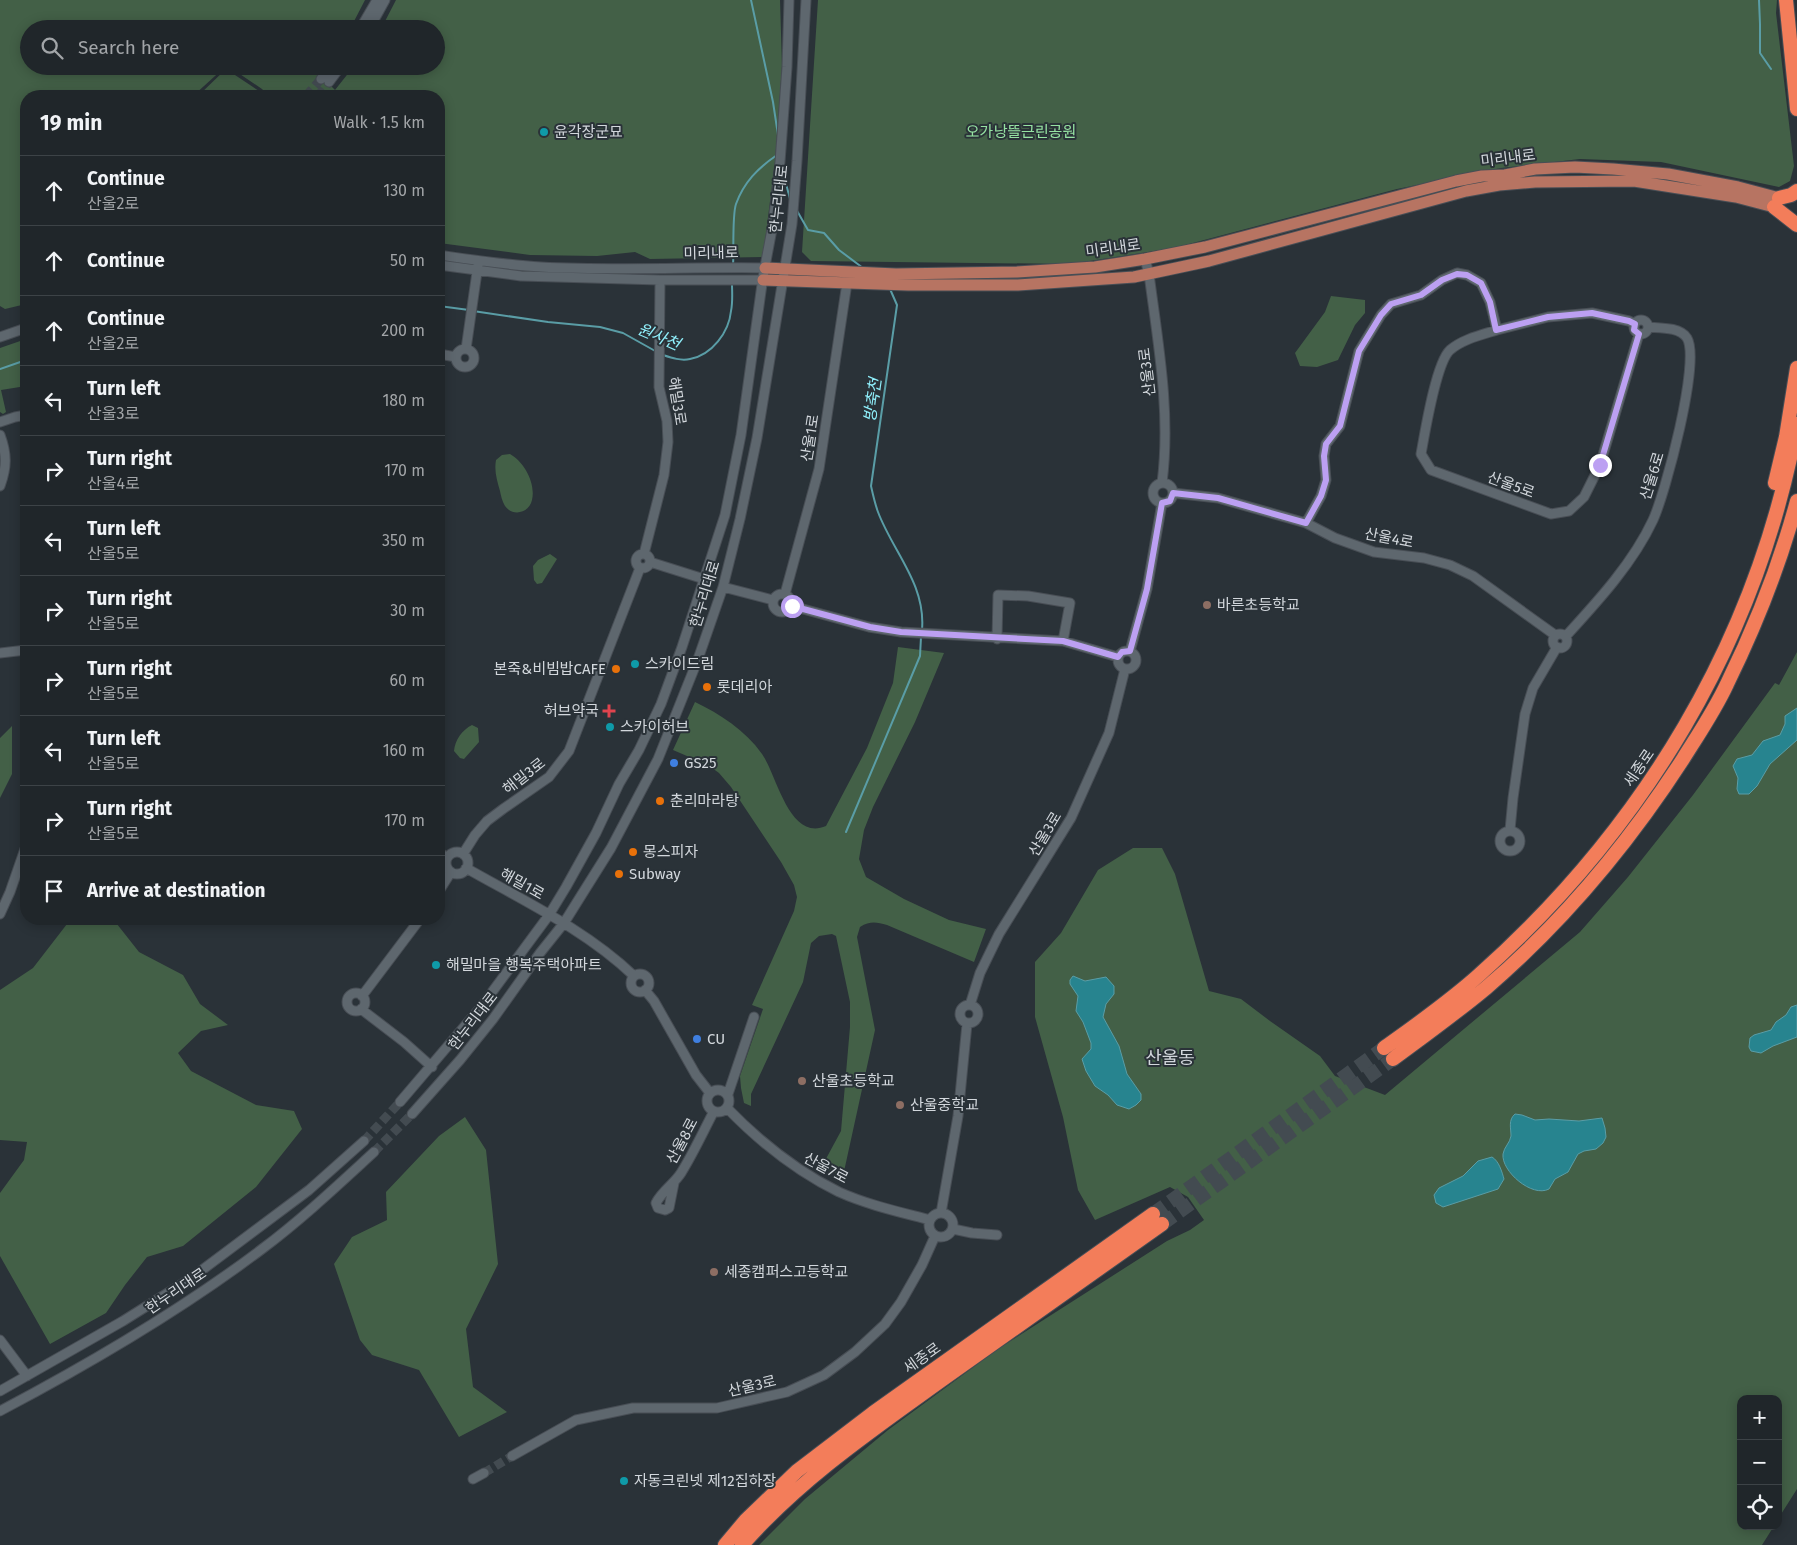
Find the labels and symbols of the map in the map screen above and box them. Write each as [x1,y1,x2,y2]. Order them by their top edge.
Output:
place label: 윤각장군묘 [554,123,623,141]
park label: 오가낭뜰근린공원 [966,123,1076,141]
marker: 윤각장군묘 [538,126,550,138]
street label: 미리내로 [1480,146,1536,170]
street label: 한누리대로 [766,164,792,234]
street label: 미리내로 [1084,235,1142,261]
street label: 미리내로 [683,244,739,262]
water label: 원사천 [635,319,685,355]
street label: 산울3로 [1135,347,1159,397]
street label: 해밀3로 [664,375,690,427]
water label: 방축천 [860,375,885,423]
street label: 산울1로 [797,413,823,463]
street label: 산울6로 [1636,450,1668,502]
route end [1589,454,1612,477]
street label: 산울5로 [1485,468,1537,502]
street label: 산울4로 [1363,524,1415,552]
street label: 한누리대로 [686,558,724,630]
route start [781,595,804,618]
place label: 바른초등학교 [1217,596,1300,614]
marker: 바른초등학교 [1201,599,1213,611]
place label: 스카이드림 [645,655,714,673]
marker: 스카이드림 [629,658,641,670]
place label: 본죽&비빔밥CAFE [494,660,606,678]
marker: 본죽&비빔밥CAFE [610,663,622,675]
place label: 롯데리아 [717,678,772,696]
marker: 롯데리아 [701,681,713,693]
place label: 허브약국 [544,702,599,720]
marker: 허브약국 [603,705,615,717]
place label: 스카이허브 [620,718,689,736]
marker: 스카이허브 [604,721,616,733]
street label: 세종로 [1620,746,1658,790]
street label: 해밀3로 [499,754,549,798]
place label: GS25 [684,754,716,772]
marker: GS25 [668,757,680,769]
place label: 춘리마라탕 [670,792,739,810]
marker: 춘리마라탕 [654,795,666,807]
street label: 산울3로 [1025,808,1065,860]
place label: 몽스피자 [643,843,698,861]
marker: 몽스피자 [627,846,639,858]
street label: 해밀1로 [497,865,547,903]
place label: Subway [629,865,681,883]
marker: Subway [613,868,625,880]
place label: 해밀마을 행복주택아파트 [446,956,602,974]
marker: 해밀마을 행복주택아파트 [430,959,442,971]
street label: 한누리대로 [445,988,501,1054]
place label: CU [707,1030,725,1048]
marker: CU [691,1033,703,1045]
district label: 산울동 [1145,1047,1195,1069]
place label: 산울초등학교 [812,1072,895,1090]
marker: 산울초등학교 [796,1075,808,1087]
place label: 산울중학교 [910,1096,979,1114]
marker: 산울중학교 [894,1099,906,1111]
street label: 산울8로 [662,1115,702,1167]
street label: 산울7로 [801,1149,851,1187]
place label: 세종캠퍼스고등학교 [724,1263,848,1281]
street label: 한누리대로 [142,1264,210,1318]
marker: 세종캠퍼스고등학교 [708,1266,720,1278]
street label: 세종로 [900,1339,944,1377]
street label: 산울3로 [726,1372,778,1400]
place label: 자동크린넷 제12집하장 [634,1472,776,1490]
marker: 자동크린넷 제12집하장 [618,1475,630,1487]

